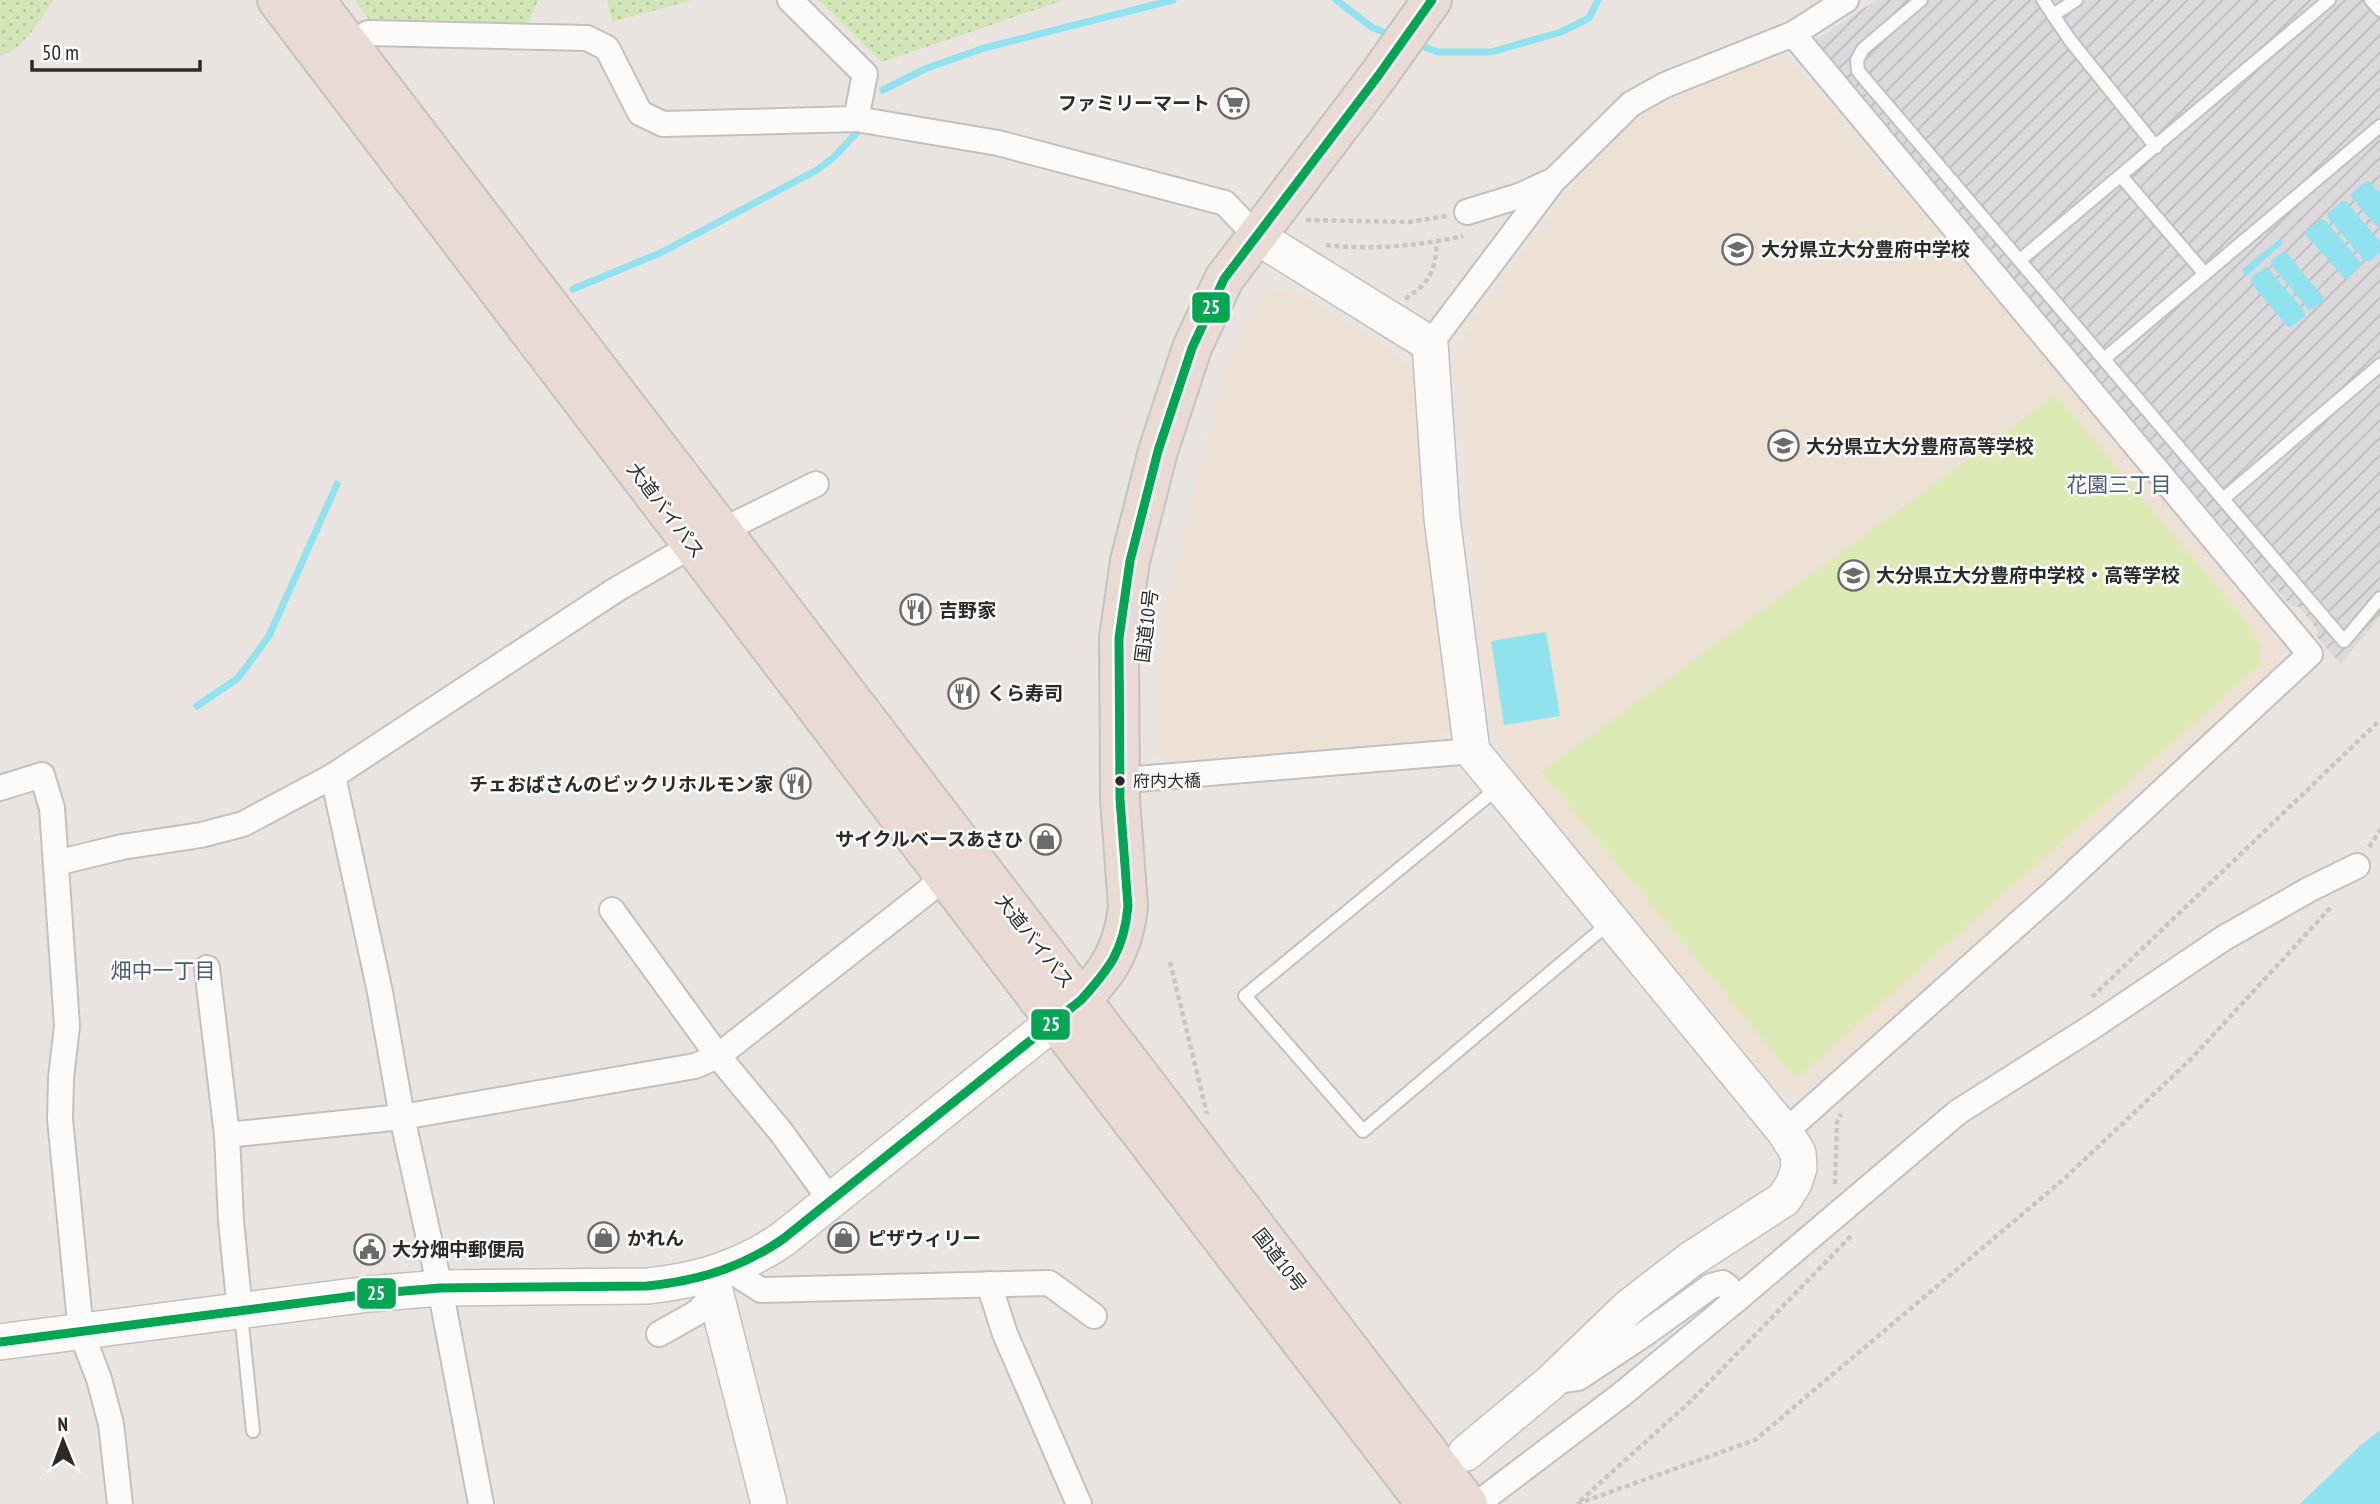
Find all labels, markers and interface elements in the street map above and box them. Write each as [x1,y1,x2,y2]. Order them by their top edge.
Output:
scale bar [32,28,200,72]
text: 50 m [42,39,79,66]
supermarket icon: ファミリーマート [1216,86,1250,120]
place label: ファミリーマート [1058,91,1210,115]
school or university icon: 大分県立大分豊府中学校 [1721,232,1755,266]
place label: 大分県立大分豊府中学校 [1761,237,1970,261]
line badge: 25 [1191,291,1231,324]
text: 25 [1202,295,1220,319]
school or university icon: 大分県立大分豊府高等学校 [1766,429,1800,463]
place label: 大分県立大分豊府高等学校 [1806,434,2034,458]
street label: 大道バイパス [622,457,710,563]
district label: 花園三丁目 [2067,471,2172,498]
school or university icon: 大分県立大分豊府中学校・高等学校 [1836,558,1870,592]
place label: 大分県立大分豊府中学校・高等学校 [1876,563,2180,587]
street label: 国道10号 [1130,588,1162,664]
restaurant icon: 吉野家 [899,593,933,627]
place label: 吉野家 [939,598,996,622]
restaurant icon: くら寿司 [947,676,981,710]
place label: くら寿司 [987,681,1063,705]
restaurant icon: チェおばさんのビックリホルモン家 [779,767,813,801]
place label: 府内大橋 [1133,770,1201,792]
place label: チェおばさんのビックリホルモン家 [469,772,773,796]
marker: 府内大橋 [1113,774,1127,788]
shop icon: サイクルベースあさひ [1029,822,1063,856]
place label: サイクルベースあさひ [835,827,1023,851]
street label: 大道バイパス [991,889,1079,993]
district label: 畑中一丁目 [111,957,216,984]
line badge: 25 [1030,1008,1071,1041]
text: 25 [1042,1012,1060,1036]
shop icon: かれん [587,1221,621,1255]
shop icon: ピザウィリー [827,1221,861,1255]
street label: 国道10号 [1248,1223,1312,1297]
place label: かれん [627,1226,684,1250]
place label: ピザウィリー [867,1226,981,1250]
public building icon: 大分畑中郵便局 [352,1232,386,1266]
place label: 大分畑中郵便局 [392,1237,525,1261]
line badge: 25 [356,1277,397,1310]
text: 25 [367,1281,385,1305]
north arrow [28,1406,98,1476]
text: N [57,1412,68,1436]

